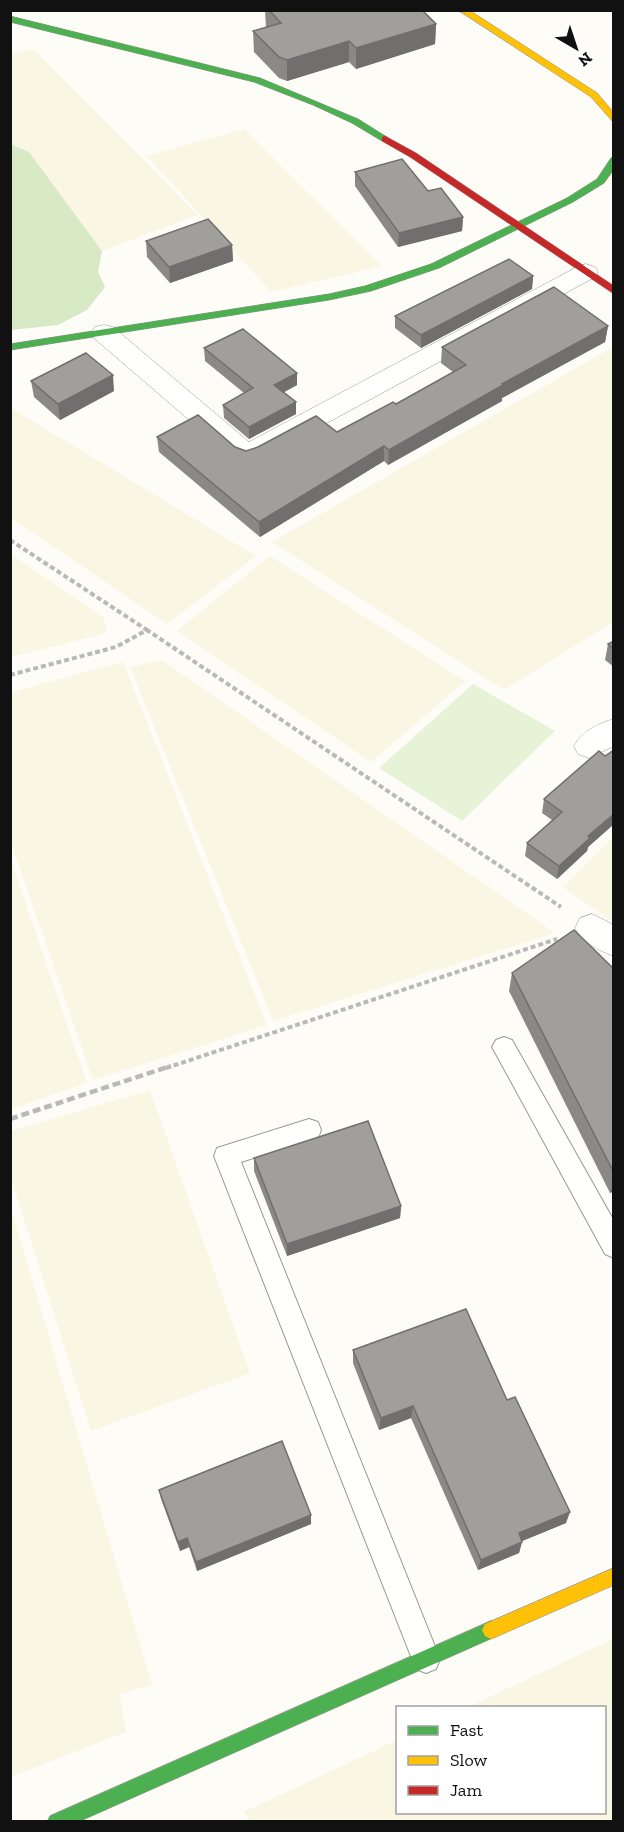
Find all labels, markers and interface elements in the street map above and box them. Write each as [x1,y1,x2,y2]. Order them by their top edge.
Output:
north arrow [546,18,606,78]
text: N [574,48,596,70]
legend [396,1706,606,1814]
text: Fast [450,1719,483,1741]
text: Slow [450,1749,487,1771]
text: Jam [450,1779,482,1801]

